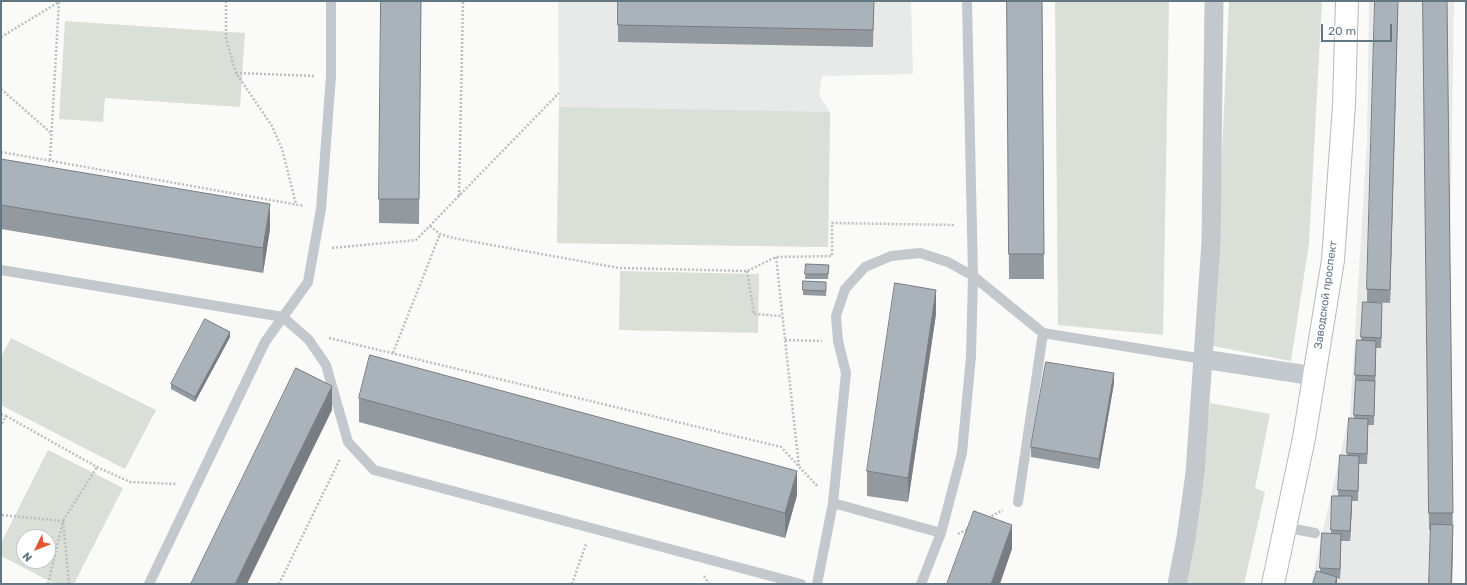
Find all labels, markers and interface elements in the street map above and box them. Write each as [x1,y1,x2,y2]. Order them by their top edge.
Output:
scale bar [1323,16,1394,42]
text: 20 m [1328,24,1356,38]
street label: Заводской проспект [1312,240,1340,350]
north arrow [16,529,56,569]
text: N [20,550,35,564]

